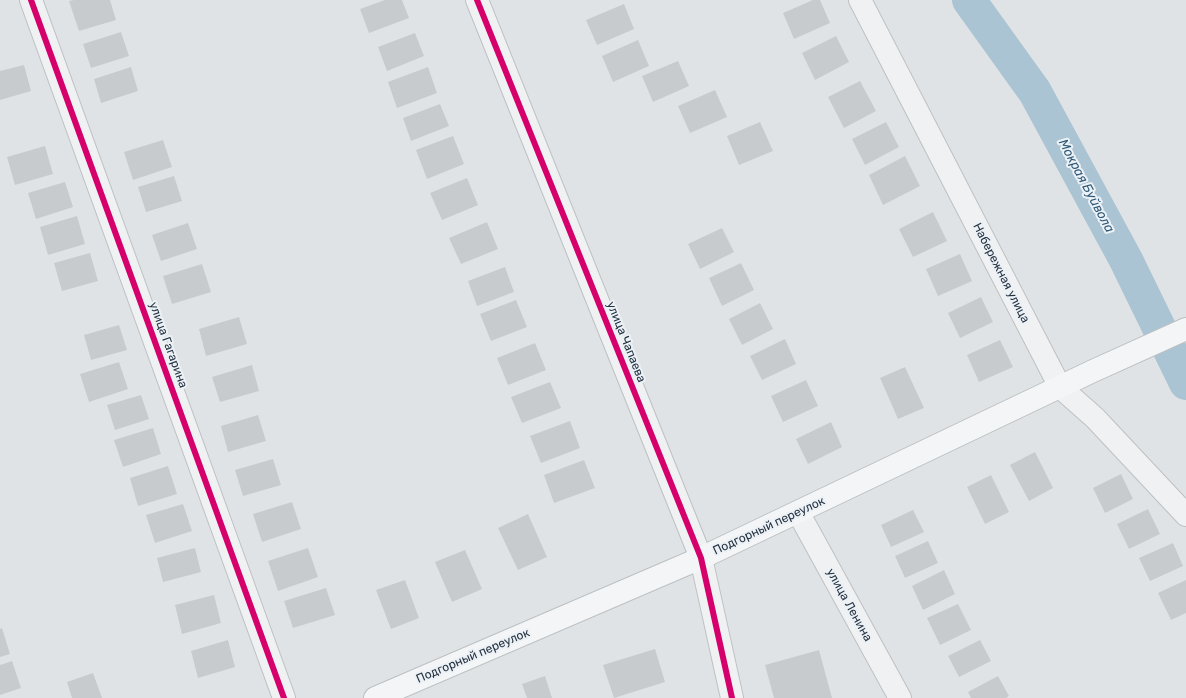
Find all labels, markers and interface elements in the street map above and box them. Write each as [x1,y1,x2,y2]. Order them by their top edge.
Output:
water label: Мокрая Буйвола [1055,137,1117,235]
street label: Набережная улица [970,221,1032,325]
street label: улица Гагарина [146,300,190,390]
street label: улица Чапаева [603,300,649,384]
street label: Подгорный переулок [711,494,827,558]
street label: улица Ленина [823,566,875,644]
street label: Подгорный переулок [414,626,532,686]

